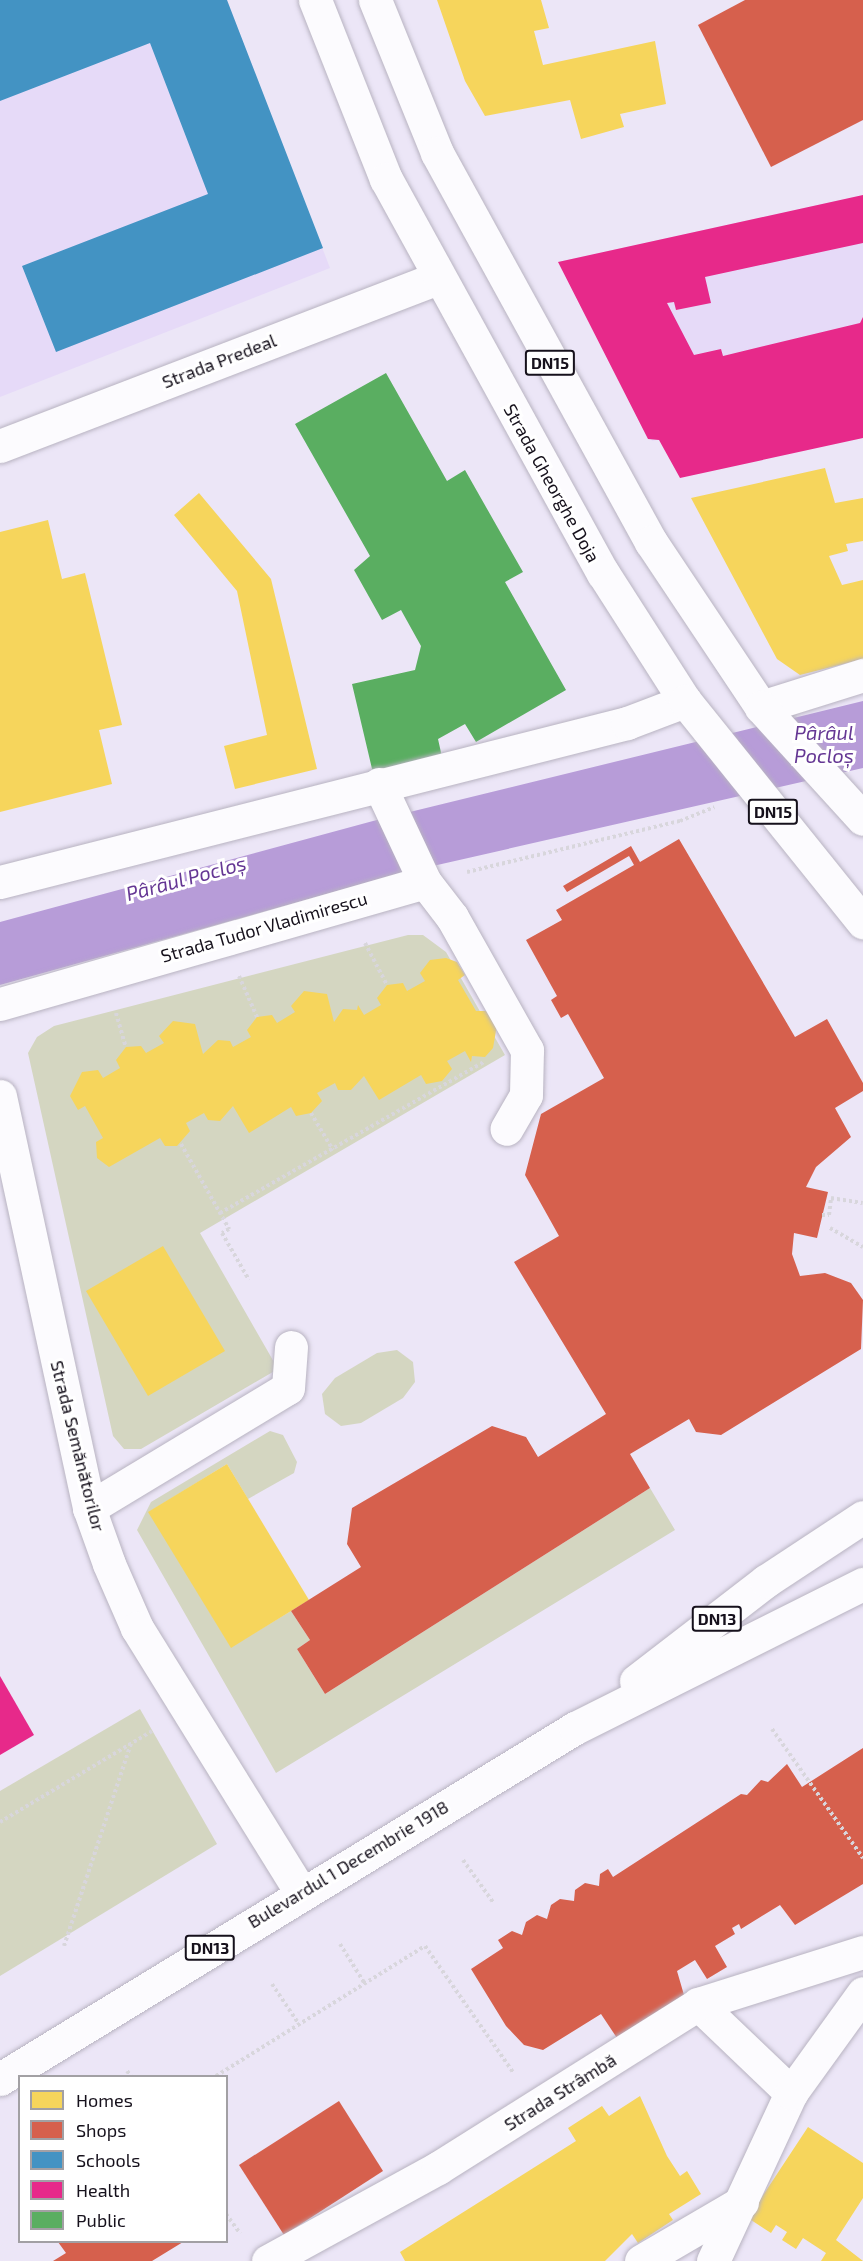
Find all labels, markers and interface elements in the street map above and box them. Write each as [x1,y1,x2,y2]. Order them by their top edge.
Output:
street label: Strada Predeal [159,329,279,393]
road number: DN15 [524,350,576,376]
street label: Strada Gheorghe Doja [499,400,605,566]
water label: Pârâul Pocloș [794,720,854,767]
road number: DN15 [748,799,798,825]
water label: Pârâul Pocloș [123,850,249,906]
street label: Strada Tudor Vladimirescu [158,887,370,967]
street label: Strada Semănătorilor [46,1358,110,1534]
road number: DN13 [692,1606,742,1632]
street label: Bulevardul 1 Decembrie 1918 [244,1795,452,1933]
road number: DN13 [184,1935,236,1961]
street label: Strada Strâmbă [500,2049,620,2135]
legend [18,2075,228,2243]
text: Homes [76,2089,133,2111]
text: Shops [76,2119,126,2141]
text: Schools [76,2149,140,2171]
text: Health [76,2179,130,2201]
text: Public [76,2209,126,2231]

